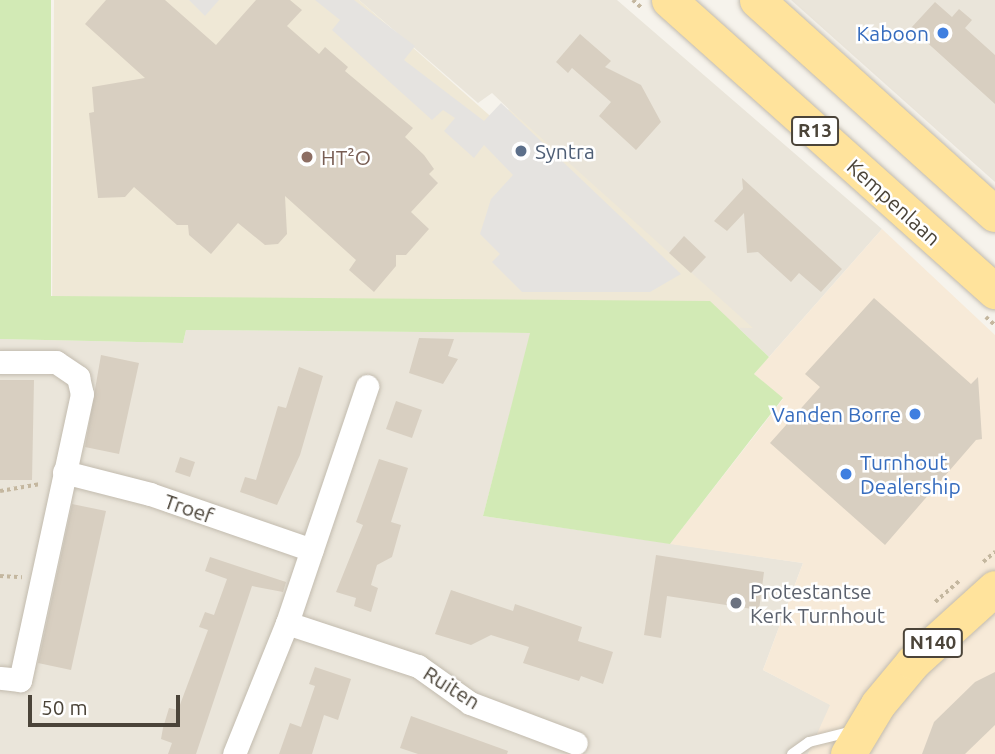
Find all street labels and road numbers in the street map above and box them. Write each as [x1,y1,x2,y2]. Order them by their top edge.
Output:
road number: R13 [790,116,840,146]
street label: Kempenlaan [842,153,946,251]
street label: Troef [161,488,217,528]
road number: N140 [902,628,964,658]
street label: Ruiten [419,660,485,714]

